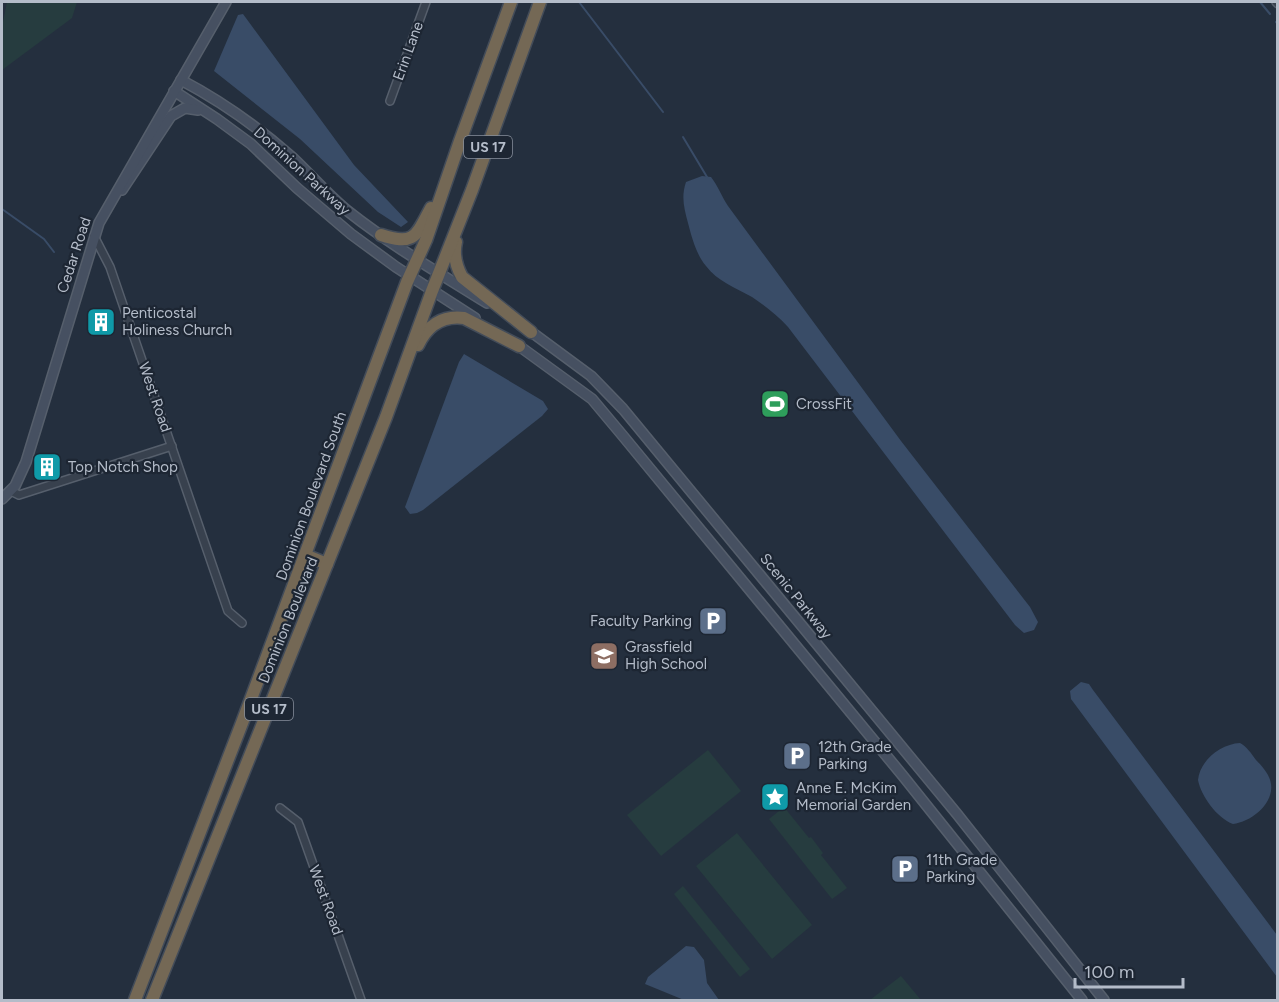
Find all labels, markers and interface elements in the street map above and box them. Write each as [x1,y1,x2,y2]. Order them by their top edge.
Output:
street label: Erin Lane [389,19,427,83]
street label: Dominion Parkway [250,123,354,219]
road number: US 17 [464,136,512,158]
street label: Cedar Road [53,215,95,295]
place label: Penticostal Holiness Church [122,304,232,339]
building icon: Penticostal Holiness Church [85,306,117,338]
street label: West Road [135,360,175,434]
sports icon: CrossFit [759,388,791,420]
place label: CrossFit [796,395,852,413]
street label: Dominion Boulevard South [272,409,350,583]
building icon: Top Notch Shop [31,451,63,483]
place label: Top Notch Shop [68,458,178,476]
street label: Scenic Parkway [756,550,836,642]
street label: Dominion Boulevard [254,554,322,686]
parking icon: Faculty Parking [697,605,729,637]
place label: Faculty Parking [590,612,692,630]
place label: Grassfield High School [625,638,707,673]
school or university icon: Grassfield High School [588,640,620,672]
road number: US 17 [245,698,293,720]
place label: 12th Grade Parking [818,738,891,773]
parking icon: 12th Grade Parking [781,740,813,772]
place label: Anne E. McKim Memorial Garden [796,779,911,814]
place icon: Anne E. McKim Memorial Garden [759,781,791,813]
place label: 11th Grade Parking [926,851,997,886]
parking icon: 11th Grade Parking [889,853,921,885]
street label: West Road [305,863,347,937]
scale bar [1075,951,1183,989]
text: 100 m [1084,961,1134,983]

